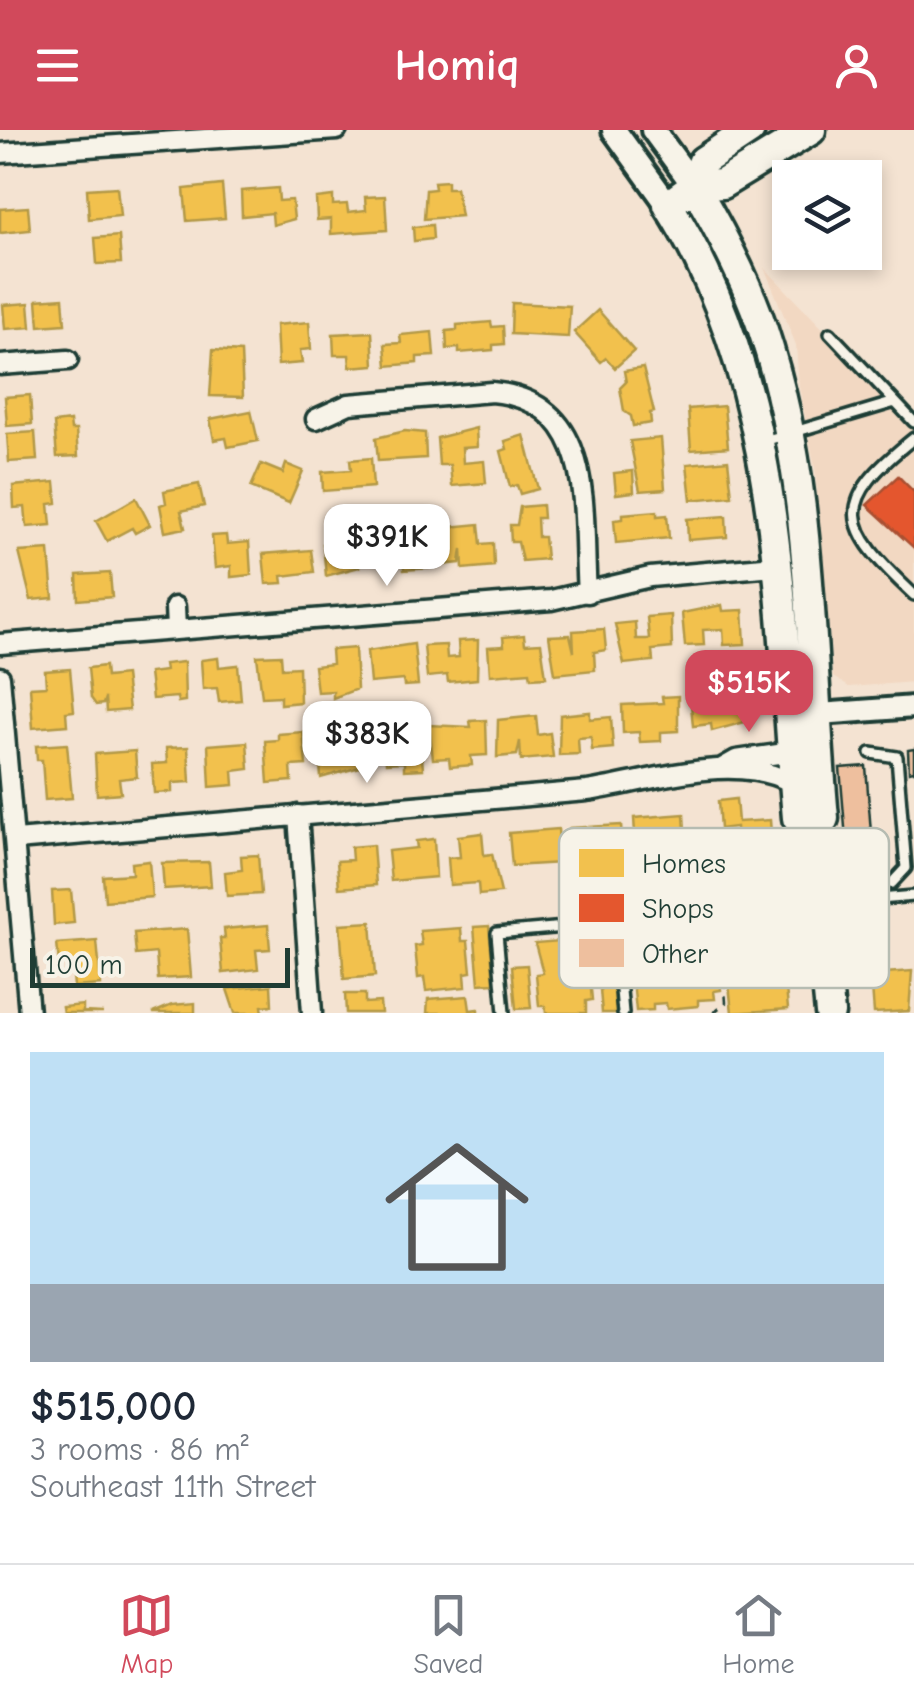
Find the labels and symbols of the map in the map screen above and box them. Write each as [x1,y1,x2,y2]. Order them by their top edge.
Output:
pin: $391K [317,504,457,589]
pin: $515K [679,650,819,735]
pin: $383K [297,701,437,786]
legend [559,828,889,988]
text: Homes [642,848,726,880]
text: Shops [642,893,714,925]
text: Other [642,938,708,970]
scale bar [30,943,290,988]

